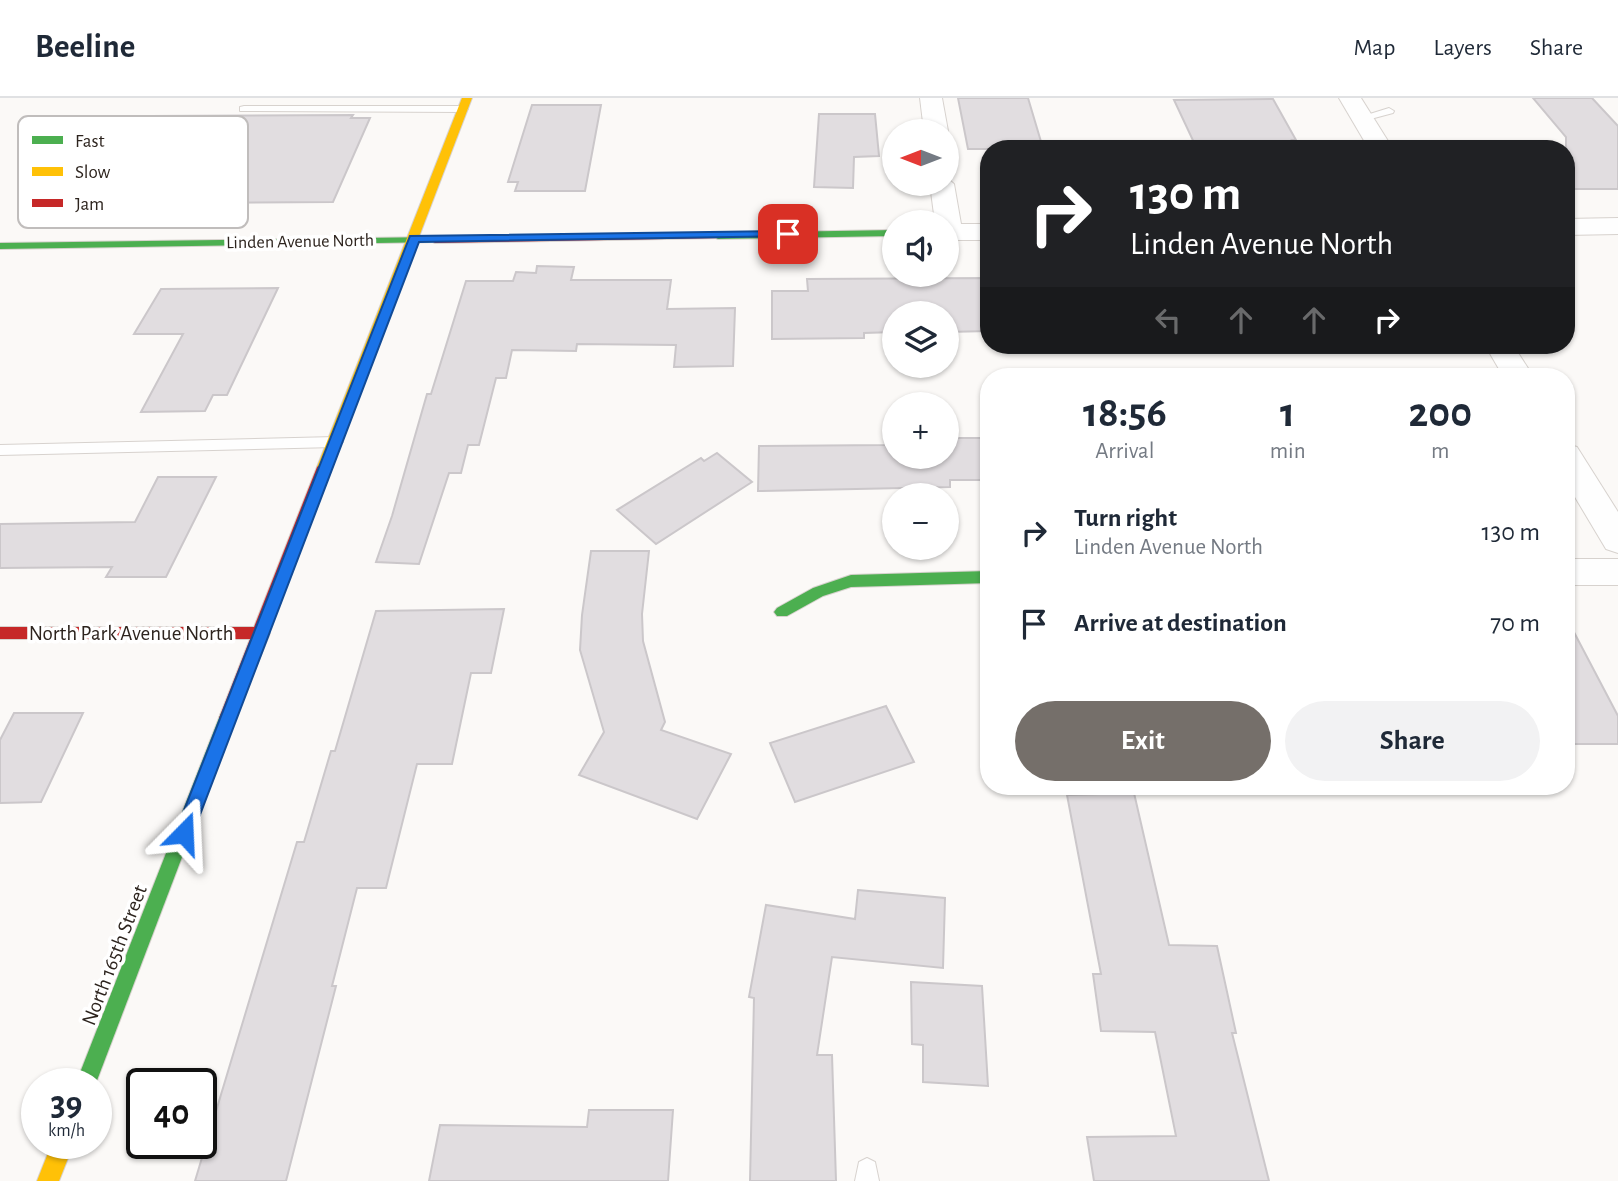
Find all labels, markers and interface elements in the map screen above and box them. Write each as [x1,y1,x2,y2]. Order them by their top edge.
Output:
text: Beeline [35,31,135,64]
text: Map [1353,36,1395,60]
text: Layers [1433,36,1492,60]
text: Share [1530,36,1583,60]
legend [18,116,248,228]
north arrow [882,119,959,196]
map controls [882,119,959,560]
text: Fast [75,132,105,151]
text: Slow [75,163,111,182]
icon: right [1015,168,1106,259]
text: 130 m [1130,170,1241,219]
text: Jam [75,195,104,214]
pin [758,204,818,264]
button: sound [882,210,959,287]
icon: arrive [769,215,807,253]
text: Linden Avenue North [1130,228,1393,260]
street label: Linden Avenue North [226,232,374,252]
button: layers [882,301,959,378]
icon: left [1149,301,1187,339]
icon: ahead [1222,301,1260,339]
icon: ahead [1295,301,1333,339]
icon: right [1368,301,1406,339]
button: + [882,392,959,469]
text: 18:56 [1083,392,1167,434]
text: 1 [1280,392,1295,434]
text: 200 [1408,392,1472,434]
text: Arrival [1095,440,1154,463]
text: min [1270,440,1306,463]
text: m [1431,440,1449,463]
button: − [882,483,959,560]
text: Turn right [1074,505,1177,531]
icon: right [1015,514,1053,552]
text: 130 m [1482,519,1540,545]
text: Linden Avenue North [1074,536,1263,559]
icon: arrive [1015,605,1053,643]
text: Arrive at destination [1074,610,1287,636]
text: 70 m [1490,610,1540,636]
street label: North Park Avenue North [29,623,233,644]
button: Exit [1015,701,1271,781]
button: Share [1285,701,1540,781]
position arrow [147,796,221,870]
street label: North 165th Street [78,882,151,1028]
speed limit sign: 40 [126,1068,217,1159]
text: 39 [50,1087,82,1122]
text: km/h [48,1122,85,1140]

